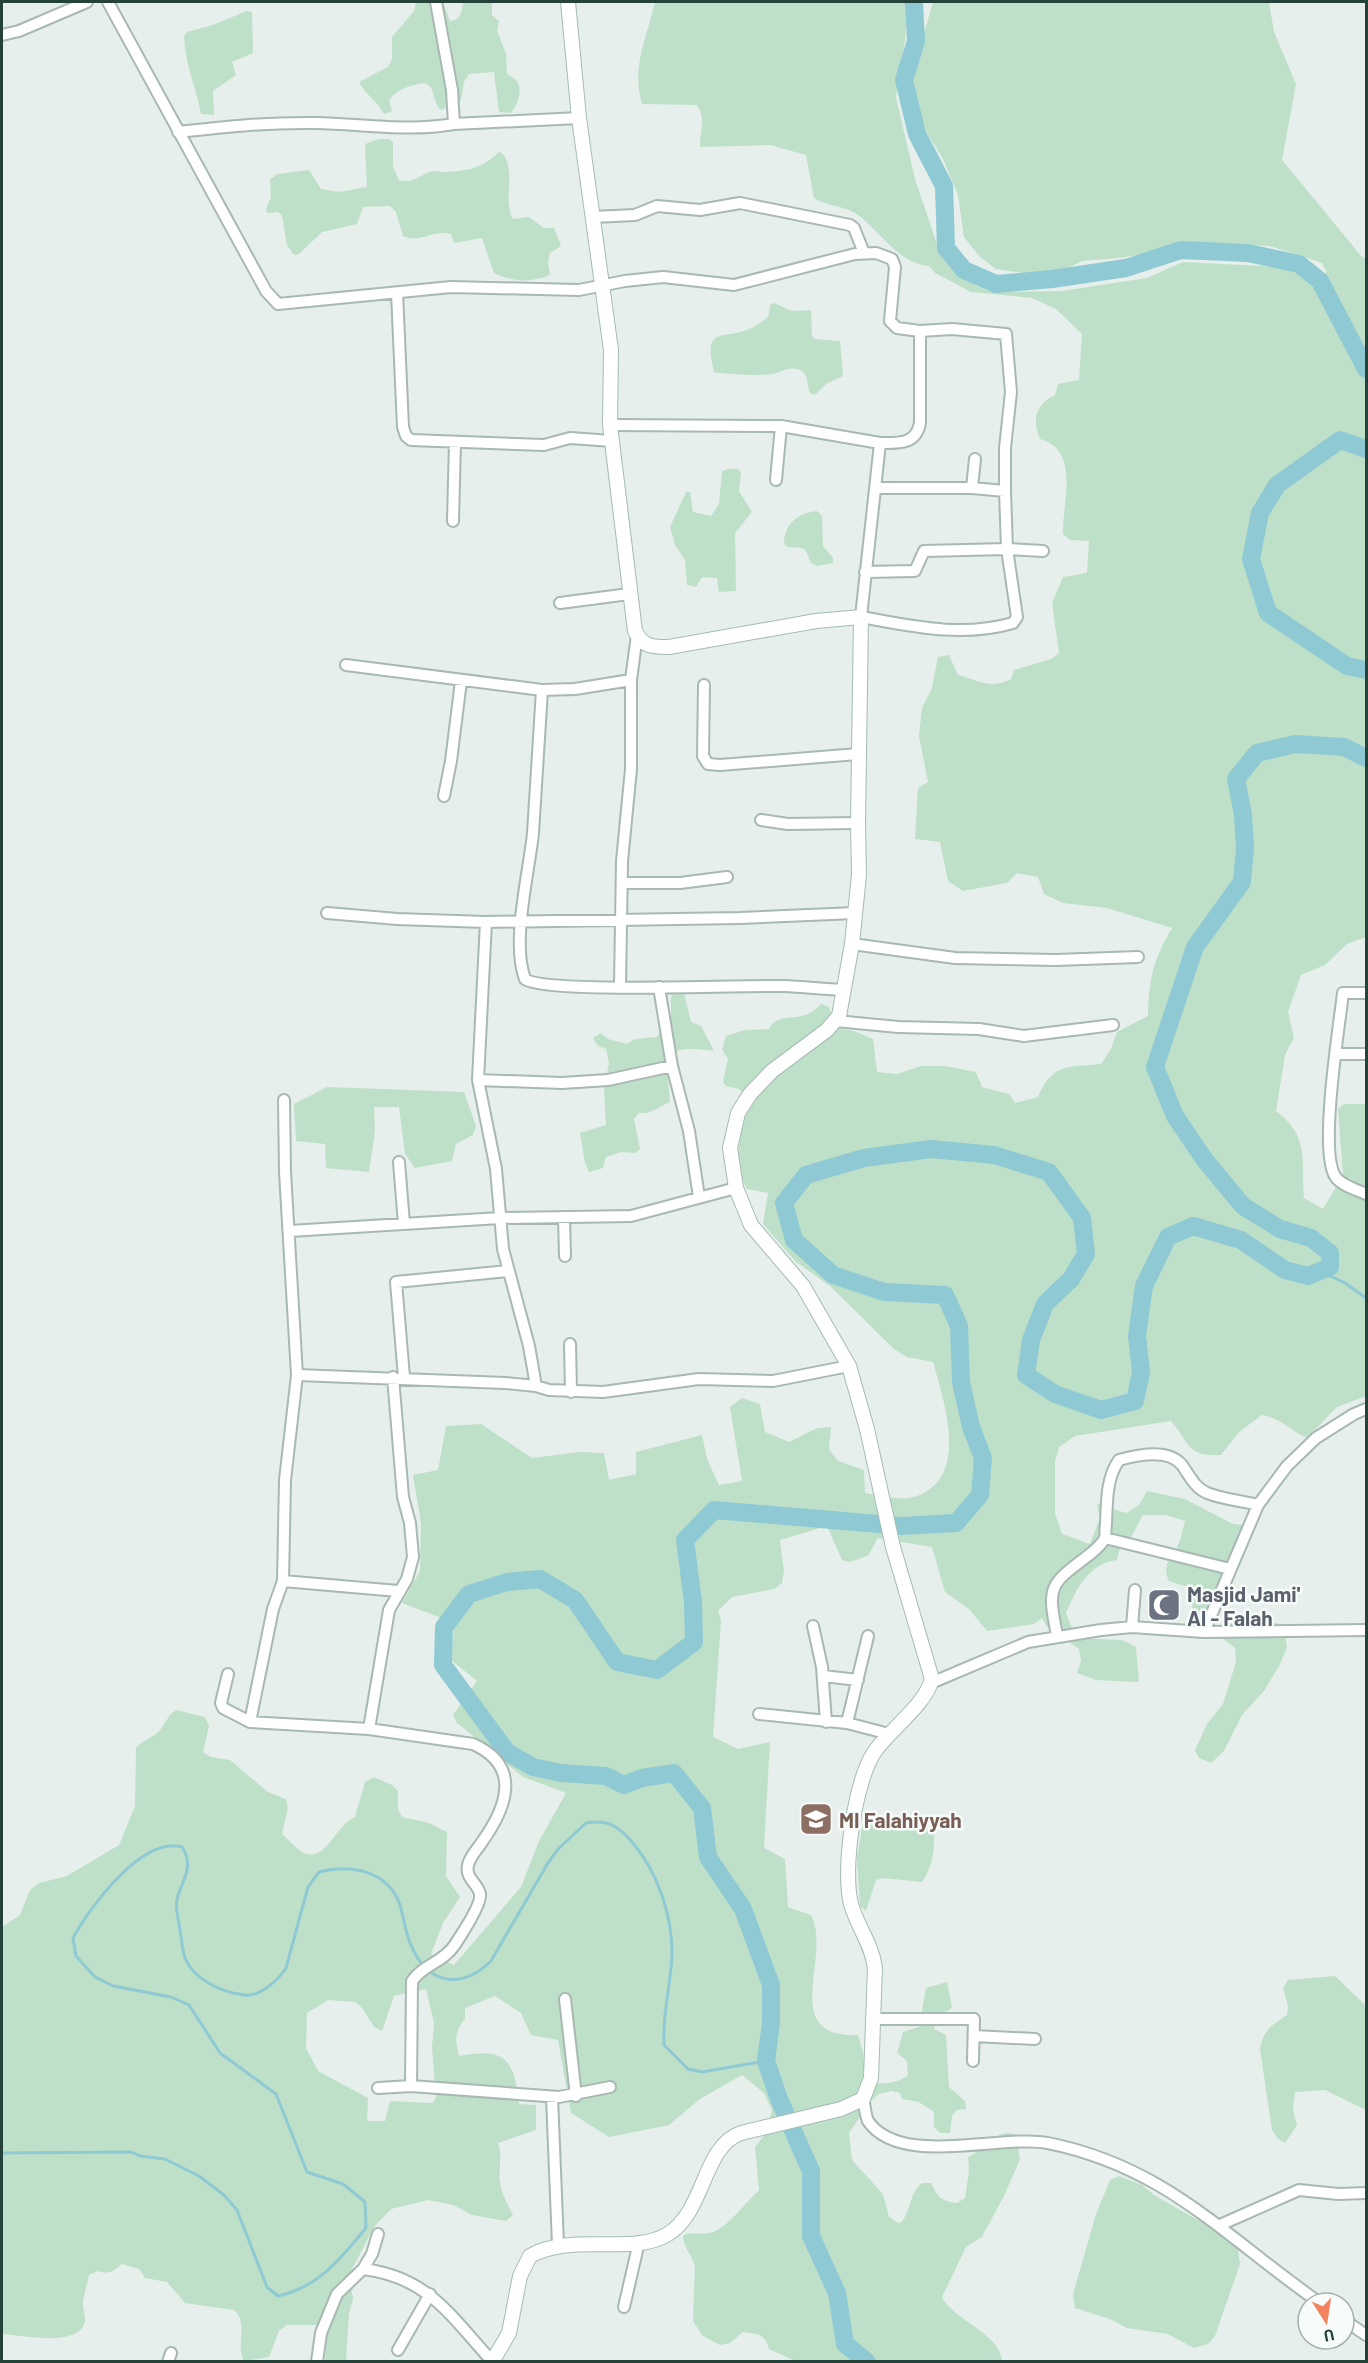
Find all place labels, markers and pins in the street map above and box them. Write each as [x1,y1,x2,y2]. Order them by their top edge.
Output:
place label: Masjid Jami' Al - Falah [1187,1581,1301,1630]
mosque icon: Masjid Jami' Al - Falah [1146,1587,1182,1623]
school or university icon: MI Falahiyyah [798,1801,834,1837]
place label: MI Falahiyyah [839,1807,962,1832]

